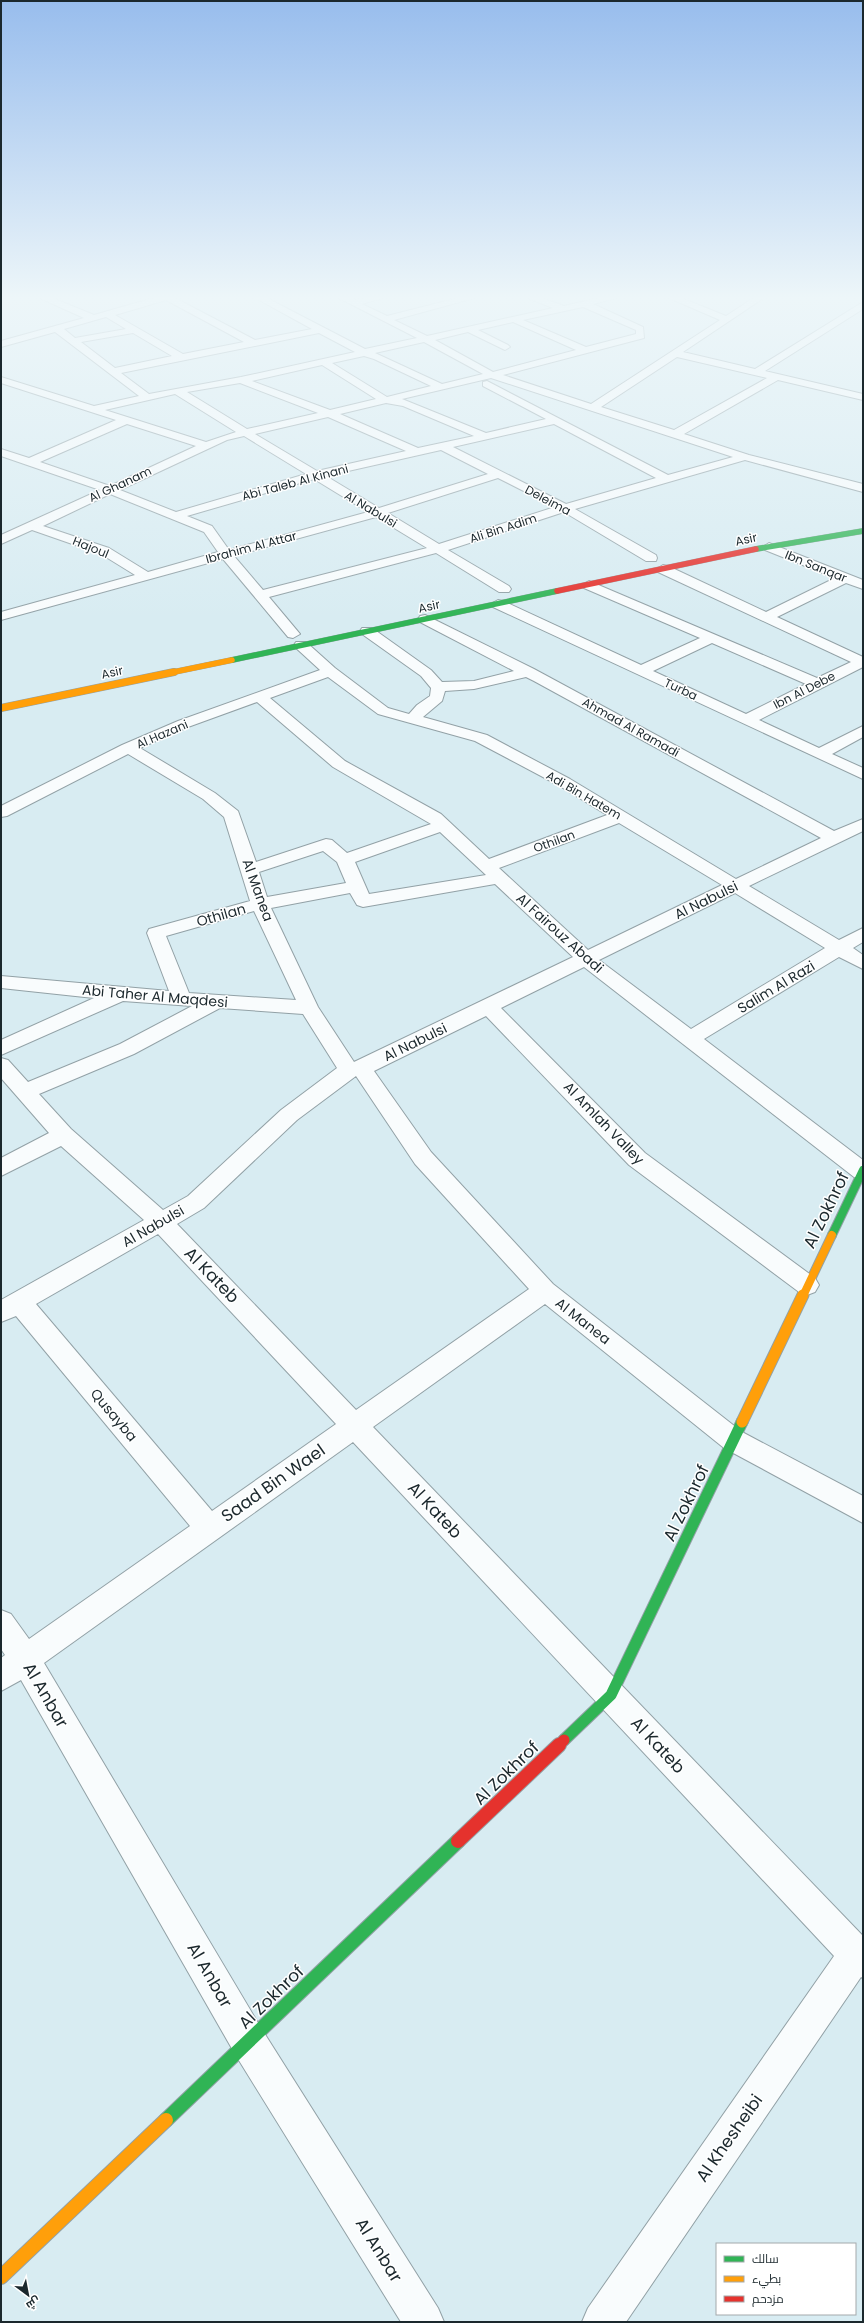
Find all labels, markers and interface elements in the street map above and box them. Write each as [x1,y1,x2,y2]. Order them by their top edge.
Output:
street label: Abi Taleb Al Kinani [240,460,350,504]
street label: Al Ghanam [86,462,154,506]
street label: Deleima [522,481,574,519]
street label: Al Nabulsi [341,487,401,531]
street label: Ali Bin Adim [467,509,539,547]
street label: Ibrahim Al Attar [204,527,299,567]
street label: Asir [734,528,759,550]
street label: Hajoul [70,532,112,562]
street label: Ibn Sanqar [782,546,850,586]
street label: Asir [417,595,442,617]
street label: Asir [100,661,125,683]
street label: Ibn Al Debe [770,667,838,713]
street label: Turba [662,674,700,704]
street label: Ahmad Al Ramadi [579,693,683,761]
street label: Al Hazani [133,715,191,753]
street label: Adi Bin Hatem [543,767,625,823]
street label: Othilan [531,826,577,856]
street label: Al Manea [237,856,279,924]
street label: Al Nabulsi [671,876,741,924]
street label: Al Fairouz Abadi [512,888,608,978]
street label: Othilan [194,898,248,932]
street label: Salim Al Razi [734,956,818,1018]
street label: Abi Taher Al Maqdesi [81,980,229,1012]
street label: Al Nabulsi [380,1018,450,1066]
street label: Al Amlah Valley [559,1077,649,1169]
street label: Al Zokhrof [797,1167,855,1252]
street label: Al Nabulsi [118,1200,188,1252]
street label: Al Kateb [179,1241,245,1309]
street label: Al Manea [551,1293,615,1349]
street label: Qusayba [86,1384,142,1446]
street label: Saad Bin Wael [216,1438,330,1528]
street label: Al Zokhrof [657,1460,715,1545]
street label: Al Kateb [402,1476,468,1544]
street label: Al Anbar [18,1658,74,1732]
street label: Al Kateb [625,1711,691,1779]
street label: Al Zokhrof [468,1735,544,1810]
street label: Al Anbar [182,1938,238,2012]
street label: Al Zokhrof [233,1959,309,2034]
street label: Al Khesheibi [690,2089,768,2187]
street label: Al Anbar [350,2213,408,2287]
legend [716,2243,856,2315]
text: سالك [752,2250,779,2267]
text: بطيء [752,2270,781,2289]
north arrow [8,2275,48,2315]
text: مزدحم [752,2290,784,2307]
text: ش [23,2293,44,2314]

